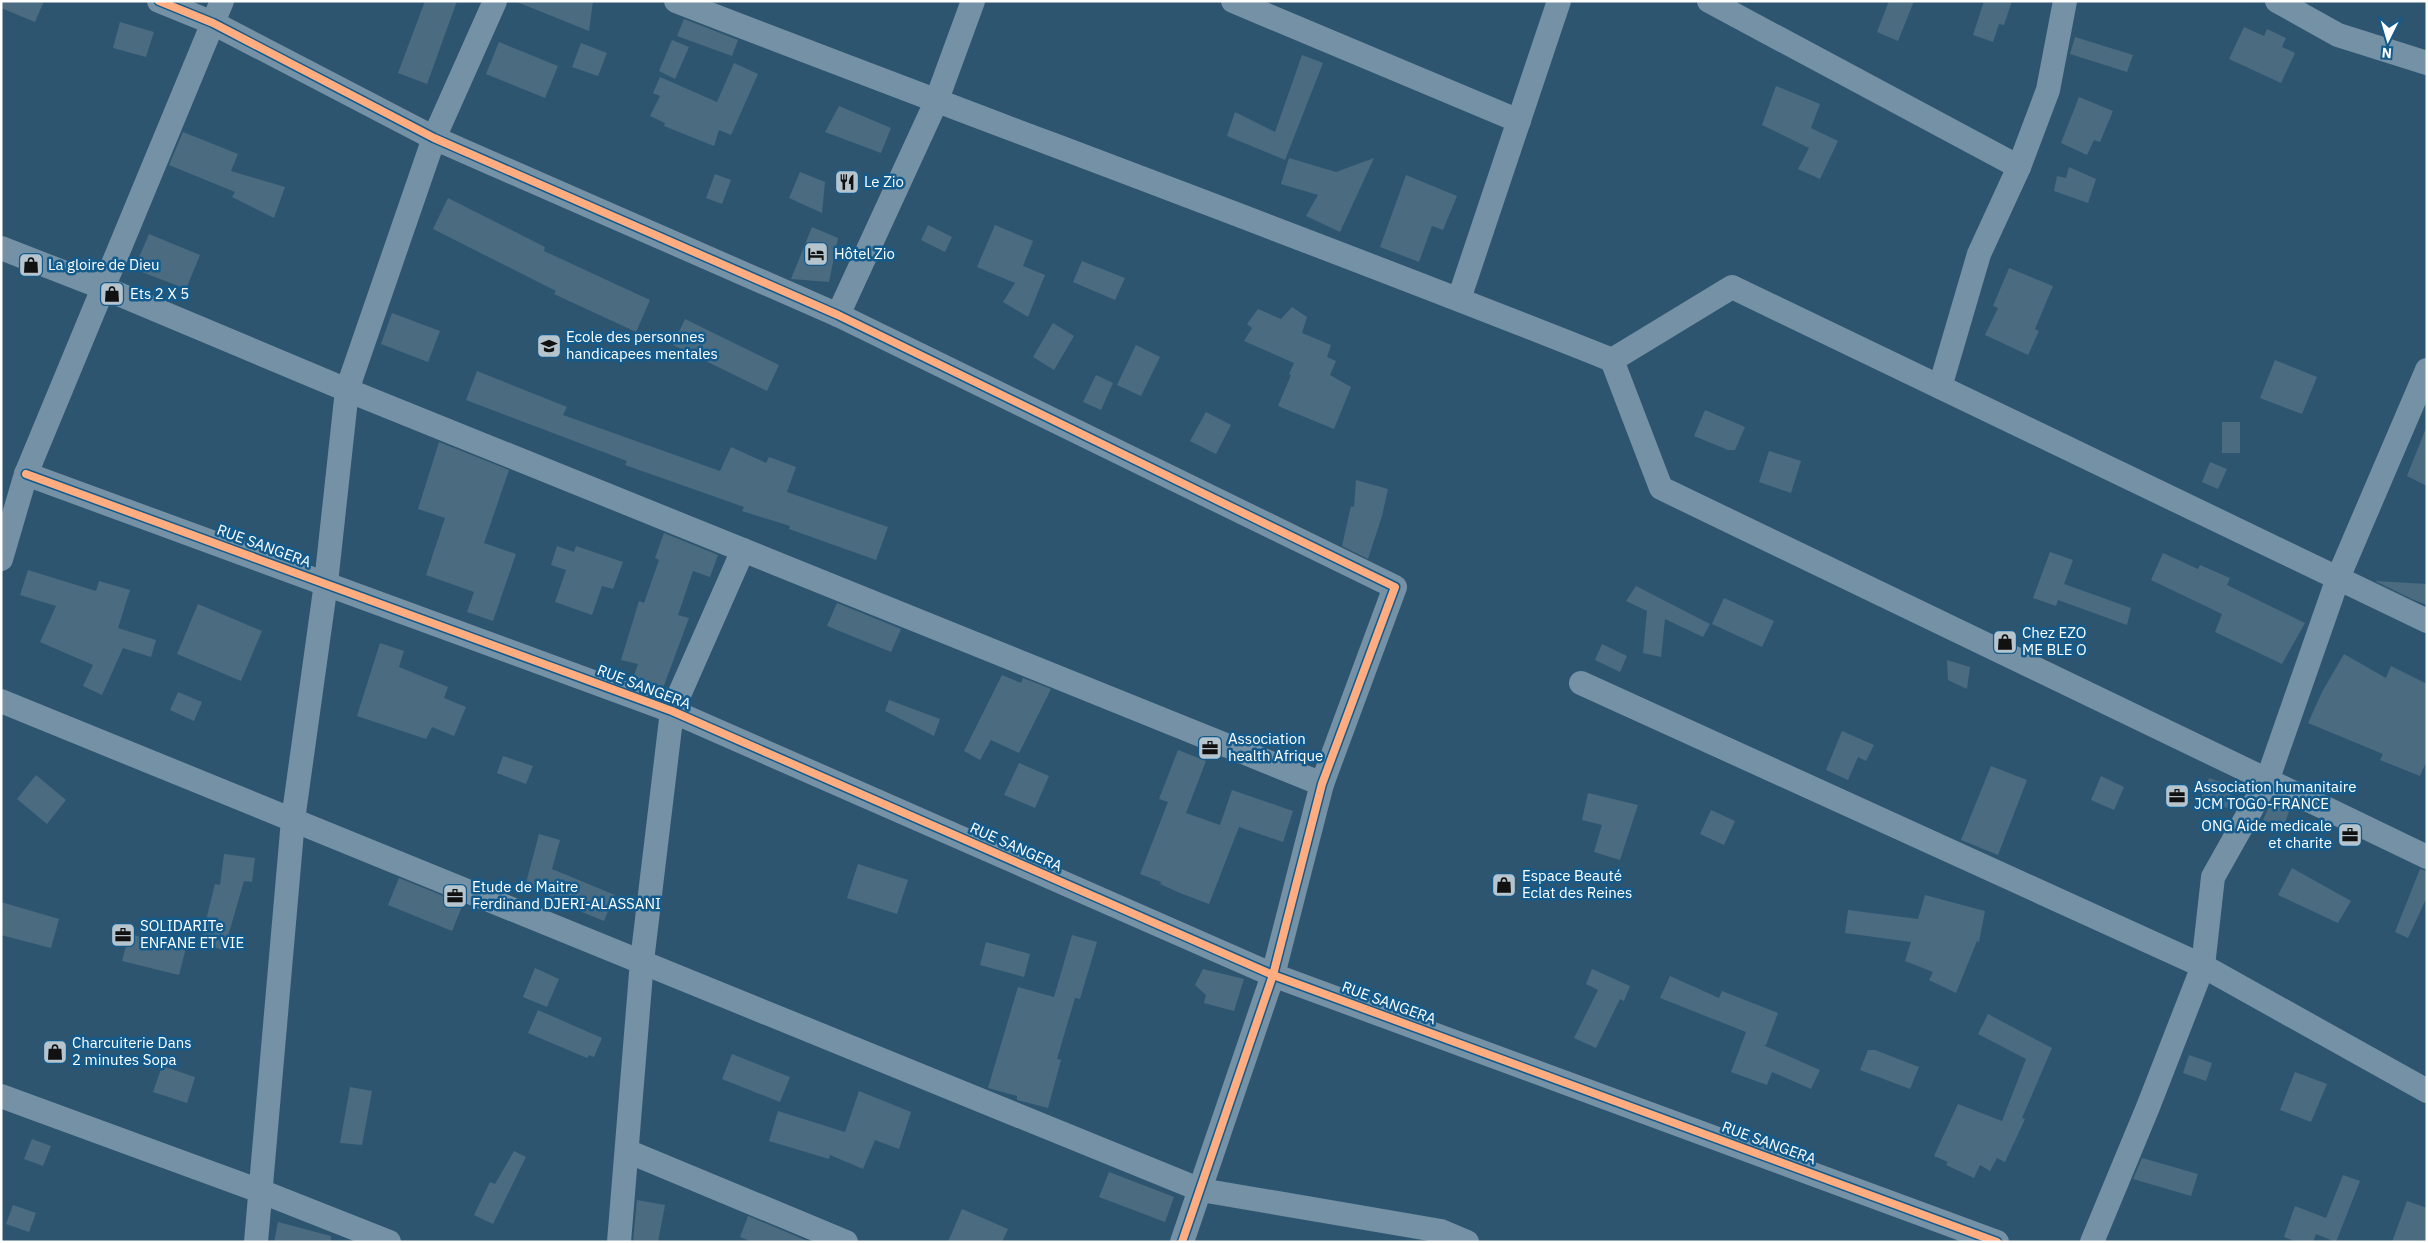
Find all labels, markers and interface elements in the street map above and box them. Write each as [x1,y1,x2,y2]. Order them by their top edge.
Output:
north arrow [2363,15,2413,65]
text: N [2381,44,2393,62]
restaurant icon: Le Zio [834,169,860,195]
place label: Le Zio [864,172,904,191]
hotel icon: Hôtel Zio [803,241,829,267]
place label: Hôtel Zio [834,244,895,263]
shop icon: La gloire de Dieu [18,252,44,278]
place label: La gloire de Dieu [48,255,159,274]
shop icon: Ets 2 X 5 [99,281,125,307]
place label: Ets 2 X 5 [130,284,189,303]
place label: Ecole des personnes handicapees mentales [566,327,718,363]
school or university icon: Ecole des personnes handicapees mentales [536,333,562,359]
street label: RUE SANGERA [214,520,314,572]
place label: Chez EZO ME BLE O [2022,623,2087,659]
shop icon: Chez EZO ME BLE O [1992,629,2018,655]
street label: RUE SANGERA [594,660,694,713]
place label: Association health Afrique [1228,729,1323,765]
office icon: Association health Afrique [1197,735,1223,761]
place label: Association humanitaire JCM TOGO-FRANCE [2194,777,2356,813]
office icon: Association humanitaire JCM TOGO-FRANCE [2164,783,2190,809]
place label: ONG Aide medicale et charite [2201,816,2332,852]
street label: RUE SANGERA [967,818,1066,876]
office icon: ONG Aide medicale et charite [2337,822,2363,848]
place label: Espace Beauté Eclat des Reines [1522,866,1632,902]
shop icon: Espace Beauté Eclat des Reines [1491,872,1517,898]
place label: Etude de Maitre Ferdinand DJERI-ALASSANI [472,877,661,913]
office icon: Etude de Maitre Ferdinand DJERI-ALASSANI [442,883,468,909]
place label: SOLIDARITe ENFANE ET VIE [140,916,244,952]
office icon: SOLIDARITe ENFANE ET VIE [110,922,136,948]
street label: RUE SANGERA [1339,977,1439,1029]
place label: Charcuiterie Dans 2 minutes Sopa [72,1033,191,1069]
shop icon: Charcuiterie Dans 2 minutes Sopa [42,1039,68,1065]
street label: RUE SANGERA [1719,1117,1819,1169]

